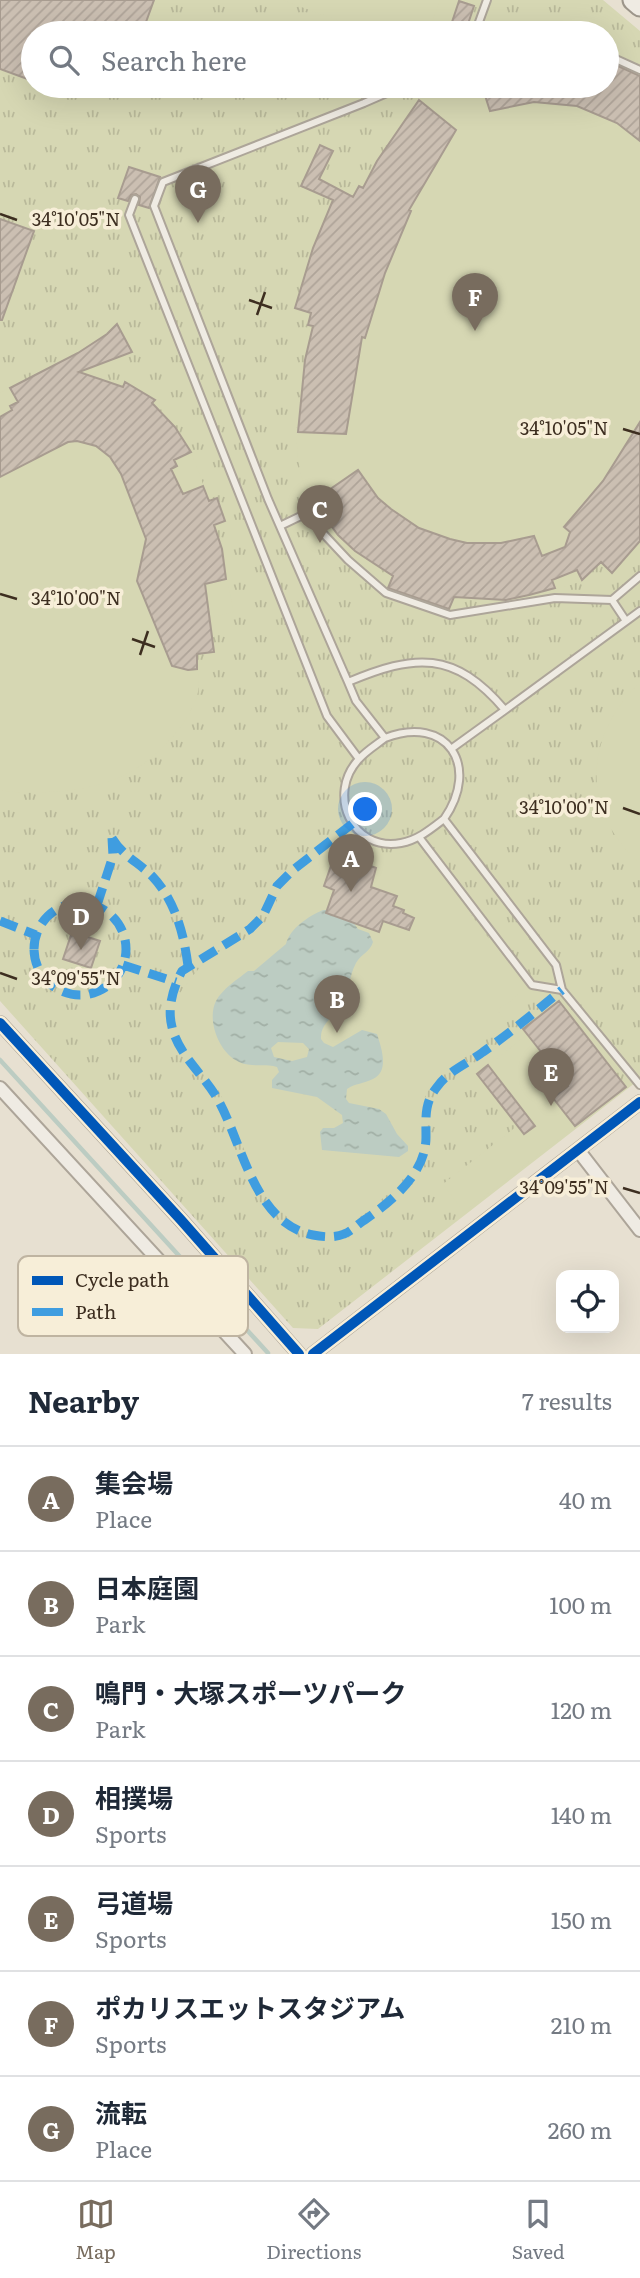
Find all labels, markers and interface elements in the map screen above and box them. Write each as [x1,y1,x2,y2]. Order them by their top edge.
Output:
search box [21,21,619,98]
text: Search here [101,40,247,79]
icon: search [45,41,83,79]
pin: G [175,165,221,223]
text: 34°10'05"N [32,205,120,232]
pin: F [452,273,498,331]
text: 34°10'05"N [520,414,608,441]
pin: C [297,485,343,543]
text: 34°10'00"N [31,584,121,611]
your location [348,792,382,826]
text: 34°10'00"N [519,793,609,820]
pin: A [328,834,374,892]
pin: D [58,892,104,950]
text: 34°09'55"N [31,964,121,991]
pin: B [314,975,360,1033]
pin: E [528,1048,574,1106]
text: 34°09'55"N [519,1173,609,1200]
legend [18,1256,248,1336]
text: Cycle path [75,1265,169,1293]
map controls [556,1270,619,1333]
button: locate [556,1270,619,1333]
text: Path [75,1297,116,1325]
text: Nearby [28,1378,139,1422]
text: 7 results [522,1383,612,1417]
text: 集会場 [95,1462,173,1501]
text: A [42,1482,60,1516]
text: 40 m [559,1482,612,1516]
text: Place [95,1501,152,1535]
text: 日本庭園 [95,1567,199,1606]
text: B [43,1587,59,1621]
text: 100 m [549,1587,612,1621]
text: Park [95,1606,145,1640]
text: 鳴門・大塚スポーツパーク [95,1672,406,1711]
text: C [43,1692,59,1726]
text: 120 m [551,1692,612,1726]
text: Park [95,1711,145,1745]
text: 相撲場 [95,1777,173,1816]
text: D [42,1797,60,1831]
text: 140 m [551,1797,612,1831]
text: Sports [95,1816,166,1850]
text: 弓道場 [95,1882,173,1921]
text: E [43,1902,59,1936]
text: 150 m [551,1902,612,1936]
text: Sports [95,1921,166,1955]
text: ポカリスエットスタジアム [95,1987,405,2026]
text: F [44,2007,58,2041]
text: 210 m [551,2007,612,2041]
text: Sports [95,2026,166,2060]
text: 流転 [95,2092,147,2131]
text: G [42,2112,60,2146]
text: 260 m [548,2112,612,2146]
text: Place [95,2131,152,2165]
tab: Map [75,2195,116,2265]
tab: Directions [266,2195,361,2265]
tab: Saved [512,2195,565,2265]

